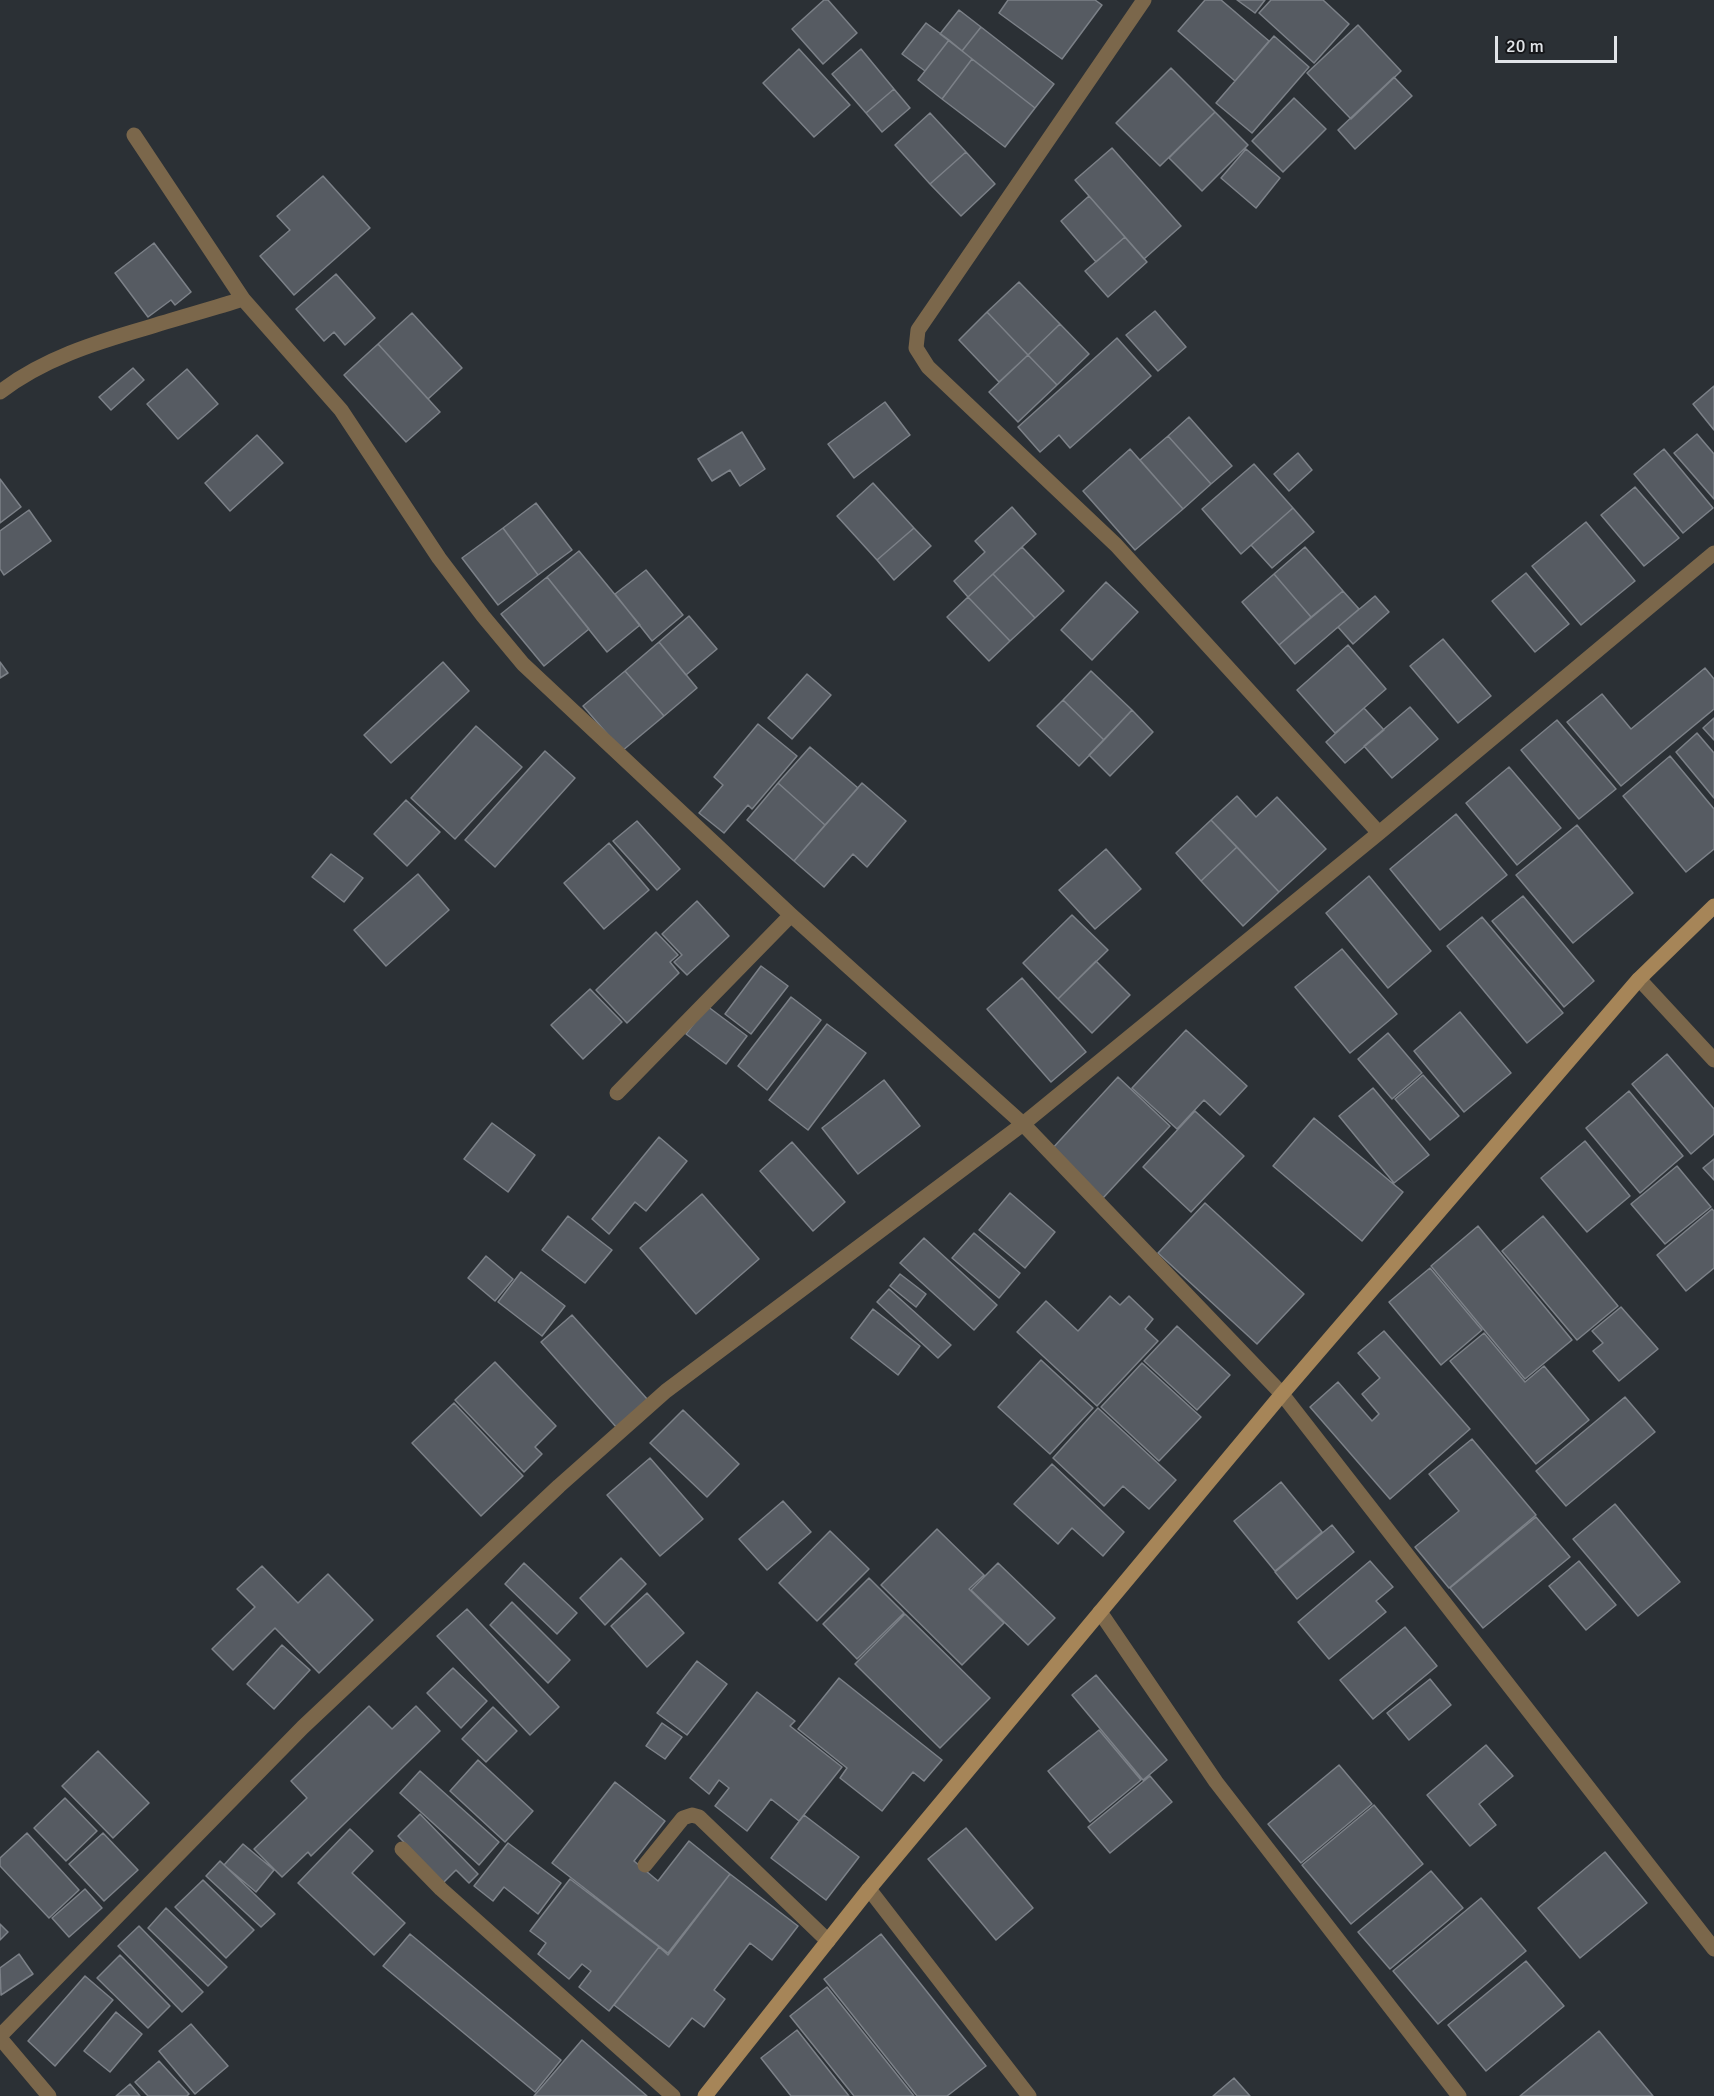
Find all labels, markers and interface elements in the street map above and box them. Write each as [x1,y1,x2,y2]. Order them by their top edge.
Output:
scale bar [1498,24,1620,62]
text: 20 m [1506,35,1544,57]

